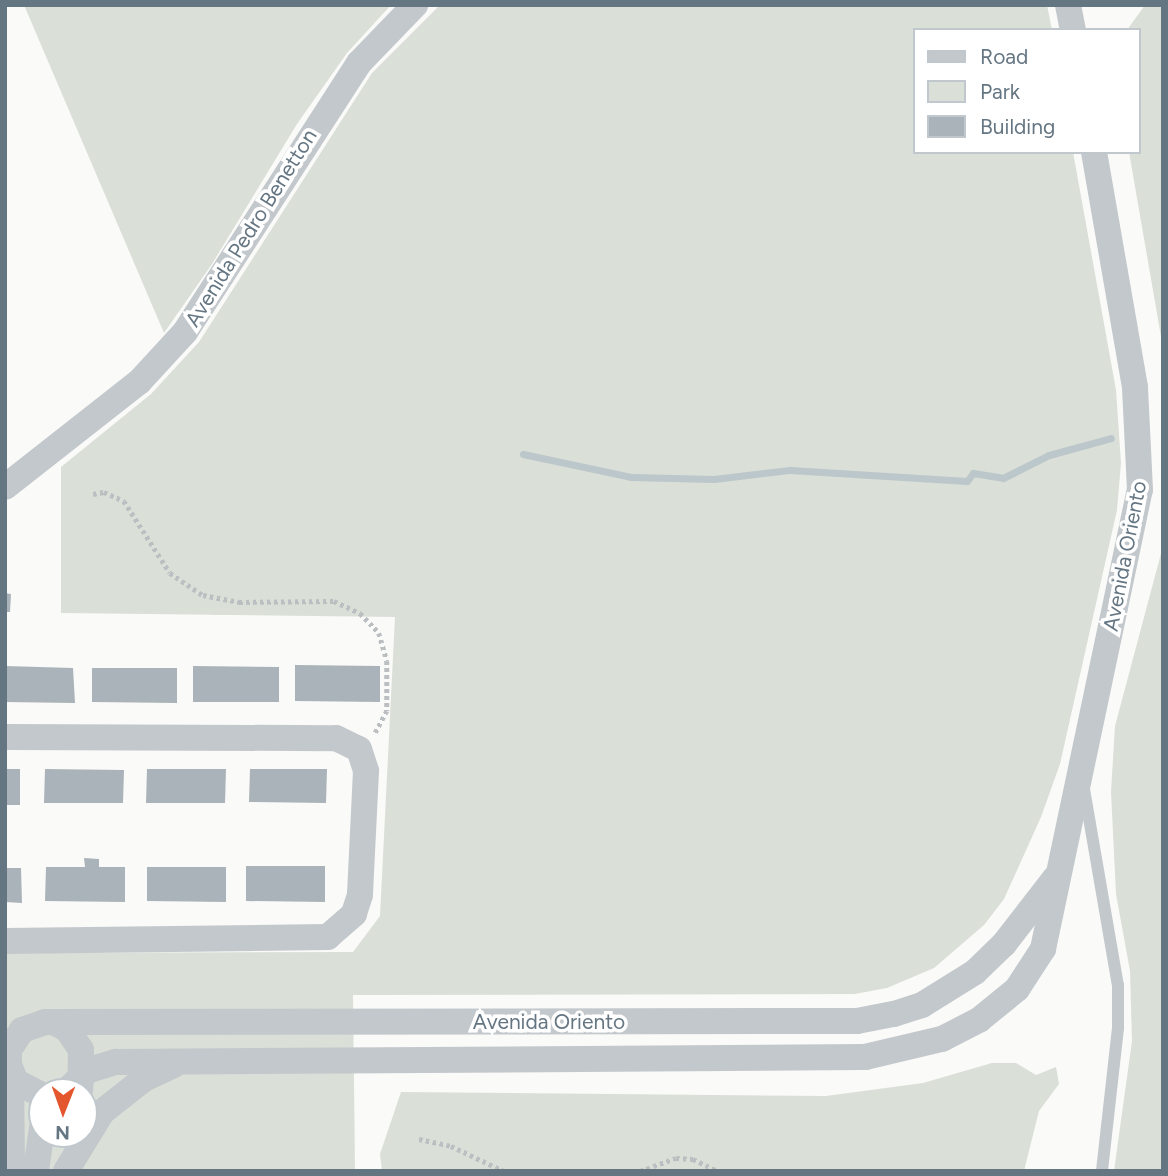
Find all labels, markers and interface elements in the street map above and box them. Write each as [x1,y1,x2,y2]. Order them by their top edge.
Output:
legend [912,28,1140,154]
text: Road [980,44,1028,69]
text: Park [980,79,1020,104]
text: Building [980,114,1055,139]
street label: Avenida Pedro Benetton [180,125,322,331]
street label: Avenida Oriento [1098,479,1152,633]
street label: Avenida Oriento [473,1009,625,1035]
north arrow [28,1078,98,1148]
text: N [55,1121,70,1144]

